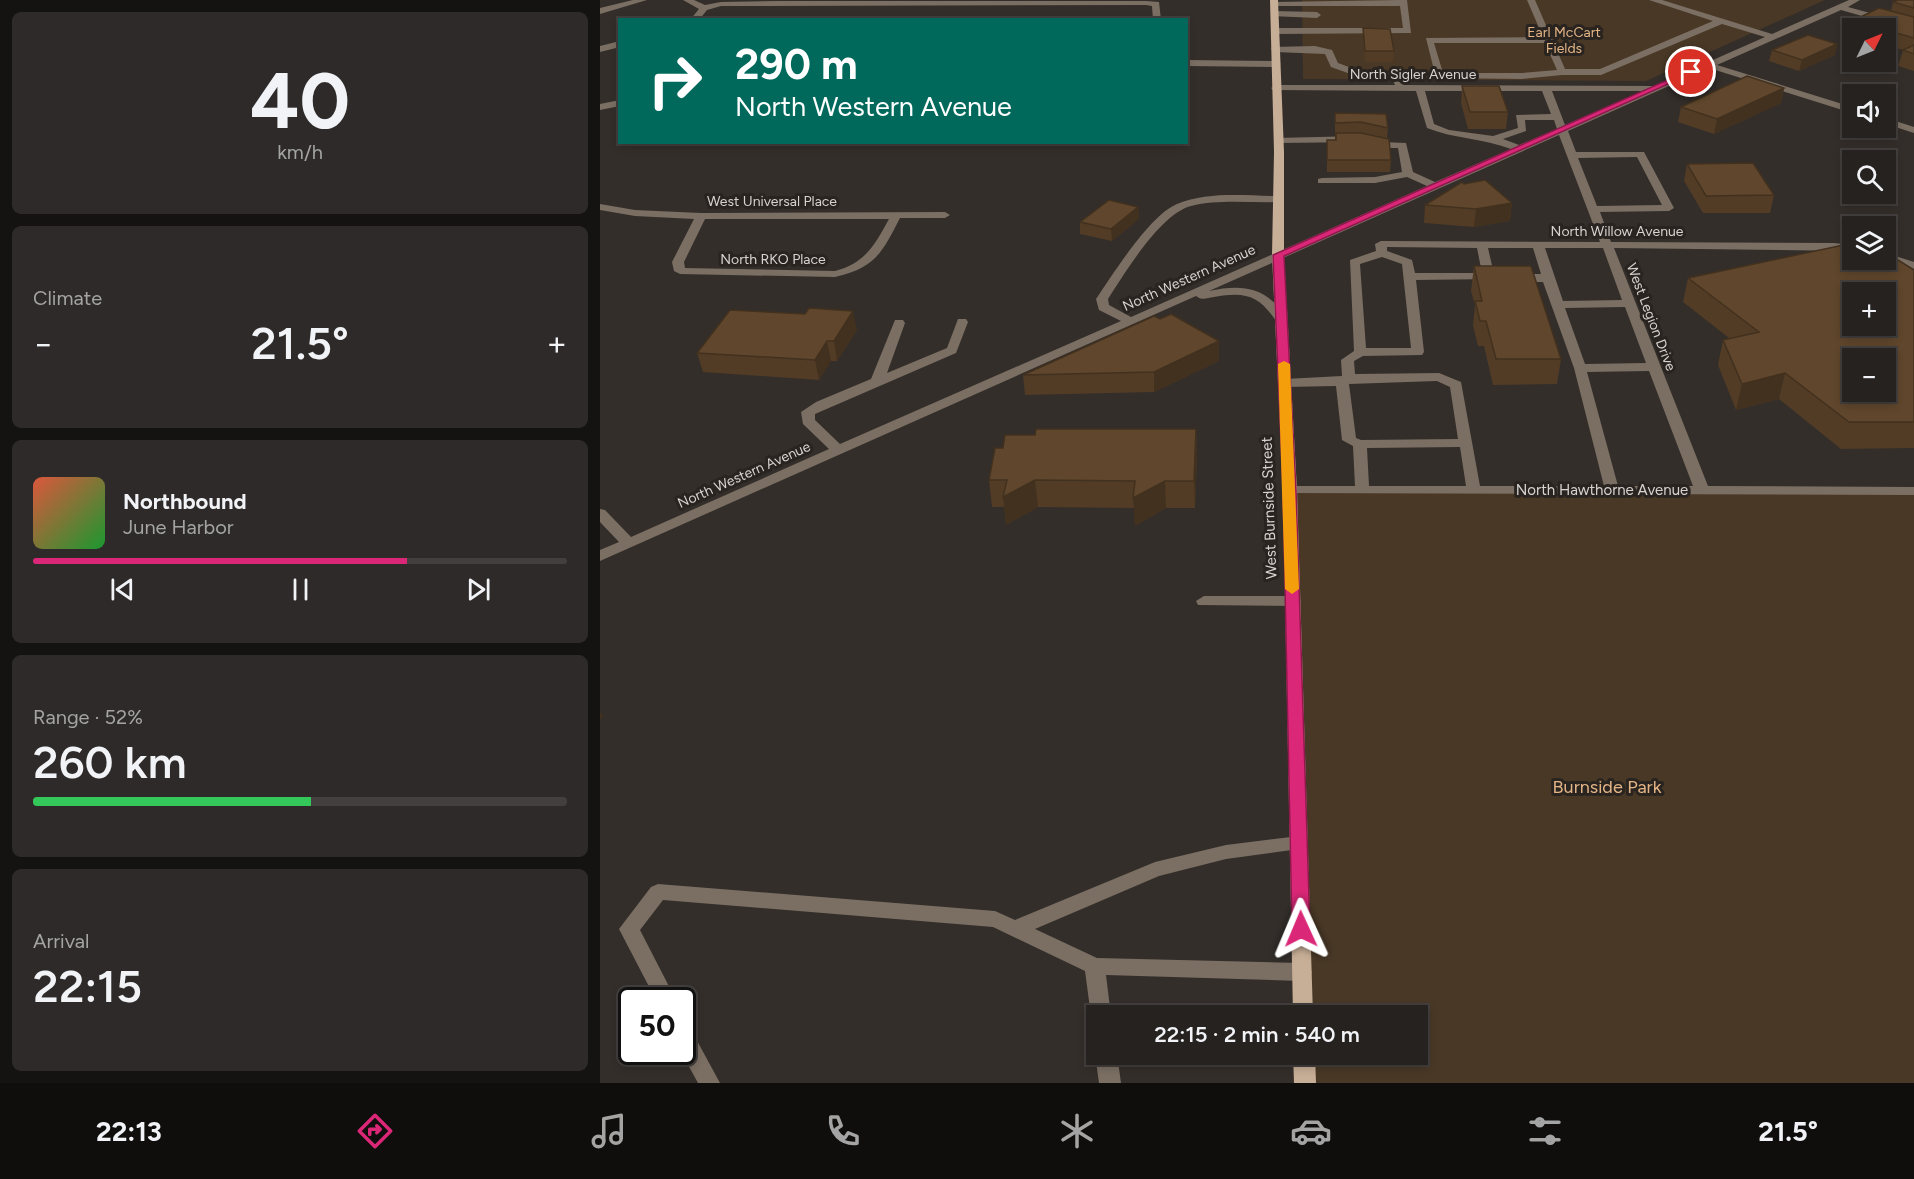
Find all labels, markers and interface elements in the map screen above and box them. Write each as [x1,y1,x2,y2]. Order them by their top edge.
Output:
north arrow [1842,18,1896,72]
map controls [1842,18,1896,402]
park label: Earl McCart Fields [1527,24,1601,57]
text: 290 m [735,39,858,90]
icon: right [636,42,714,120]
pin [1665,46,1716,97]
text: 40 [250,54,350,148]
icon: arrive [1674,55,1707,88]
street label: North Sigler Avenue [1350,66,1477,83]
button: sound [1842,84,1896,138]
text: North Western Avenue [735,90,1012,123]
text: km/h [277,140,323,164]
button: search [1842,150,1896,204]
street label: West Universal Place [707,193,837,210]
button: layers [1842,216,1896,270]
street label: North Willow Avenue [1551,223,1684,240]
street label: North Western Avenue [1120,241,1258,315]
street label: North RKO Place [720,251,826,268]
street label: West Legion Drive [1623,261,1679,374]
button: + [1842,282,1896,336]
text: Climate [33,286,102,310]
text: 21.5° [251,316,349,370]
text: − [33,324,54,363]
text: + [546,324,567,363]
button: − [1842,348,1896,402]
street label: West Burnside Street [1258,436,1280,580]
street label: North Western Avenue [675,438,813,512]
street label: North Hawthorne Avenue [1516,481,1688,499]
text: Northbound [123,488,247,515]
text: June Harbor [123,515,234,539]
icon: previous [106,573,139,606]
icon: pause [284,573,317,606]
icon: next [462,573,495,606]
text: Range · 52% [33,705,143,729]
text: 260 km [33,735,187,789]
park label: Burnside Park [1553,776,1662,798]
position arrow [1269,897,1333,961]
text: Arrival [33,929,89,953]
text: 22:15 [33,959,142,1013]
speed limit sign: 50 [618,987,696,1065]
text: 22:15 · 2 min · 540 m [1154,1021,1360,1048]
icon: directions [354,1110,396,1152]
icon: music [588,1110,630,1152]
icon: phone [822,1110,864,1152]
icon: climate [1056,1110,1098,1152]
icon: car [1290,1110,1332,1152]
icon: filters [1524,1110,1566,1152]
text: 22:13 [96,1115,162,1148]
text: 21.5° [1758,1115,1818,1148]

